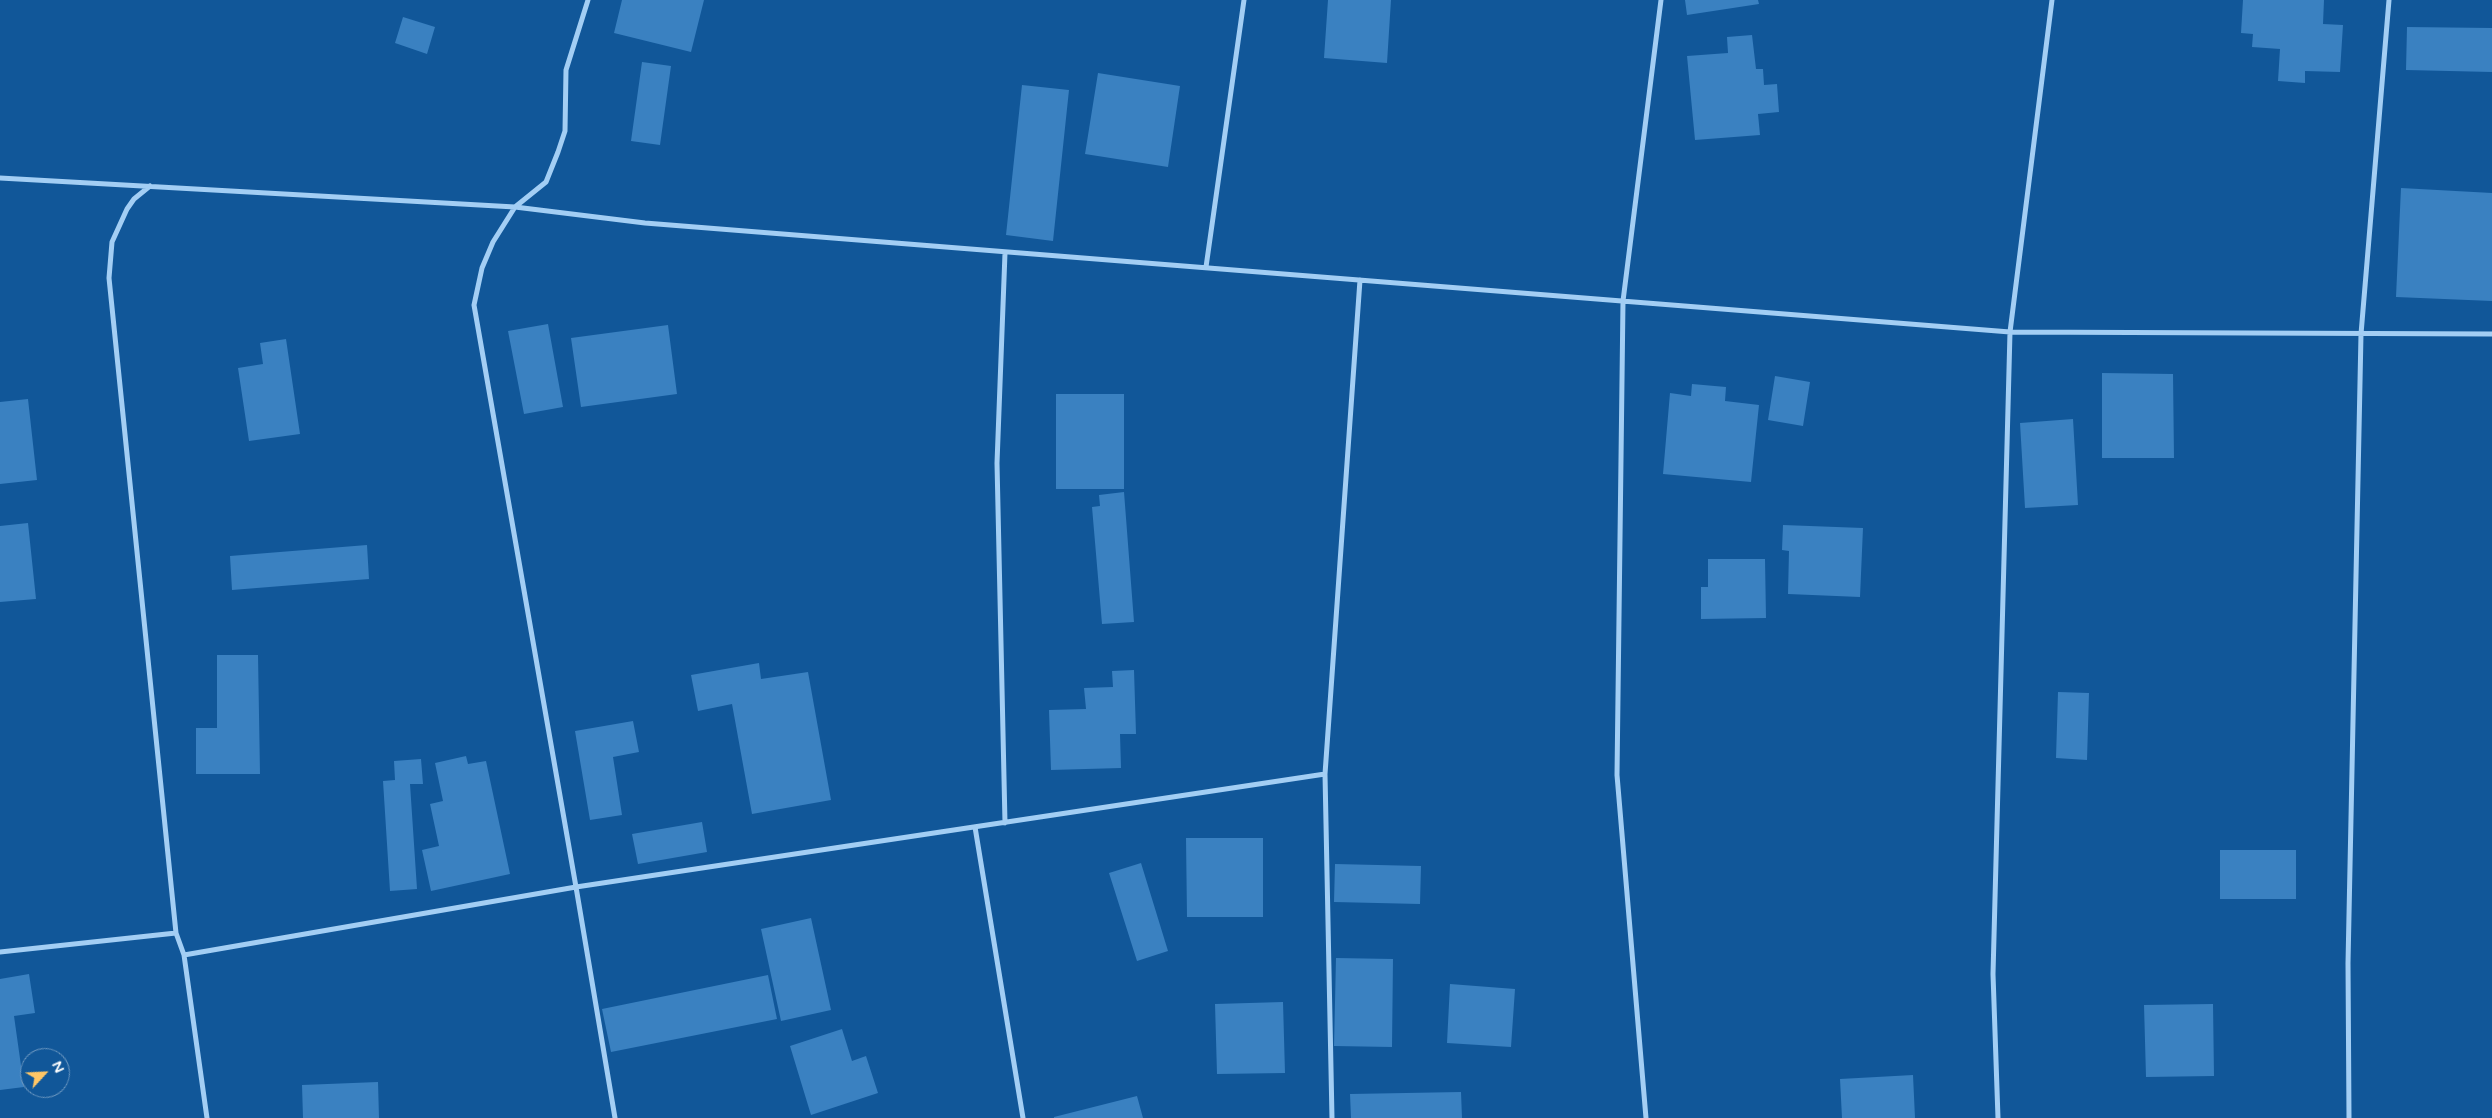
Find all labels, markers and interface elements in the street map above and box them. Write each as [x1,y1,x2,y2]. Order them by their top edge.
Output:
north arrow [20,1048,70,1098]
text: N [48,1058,68,1076]

